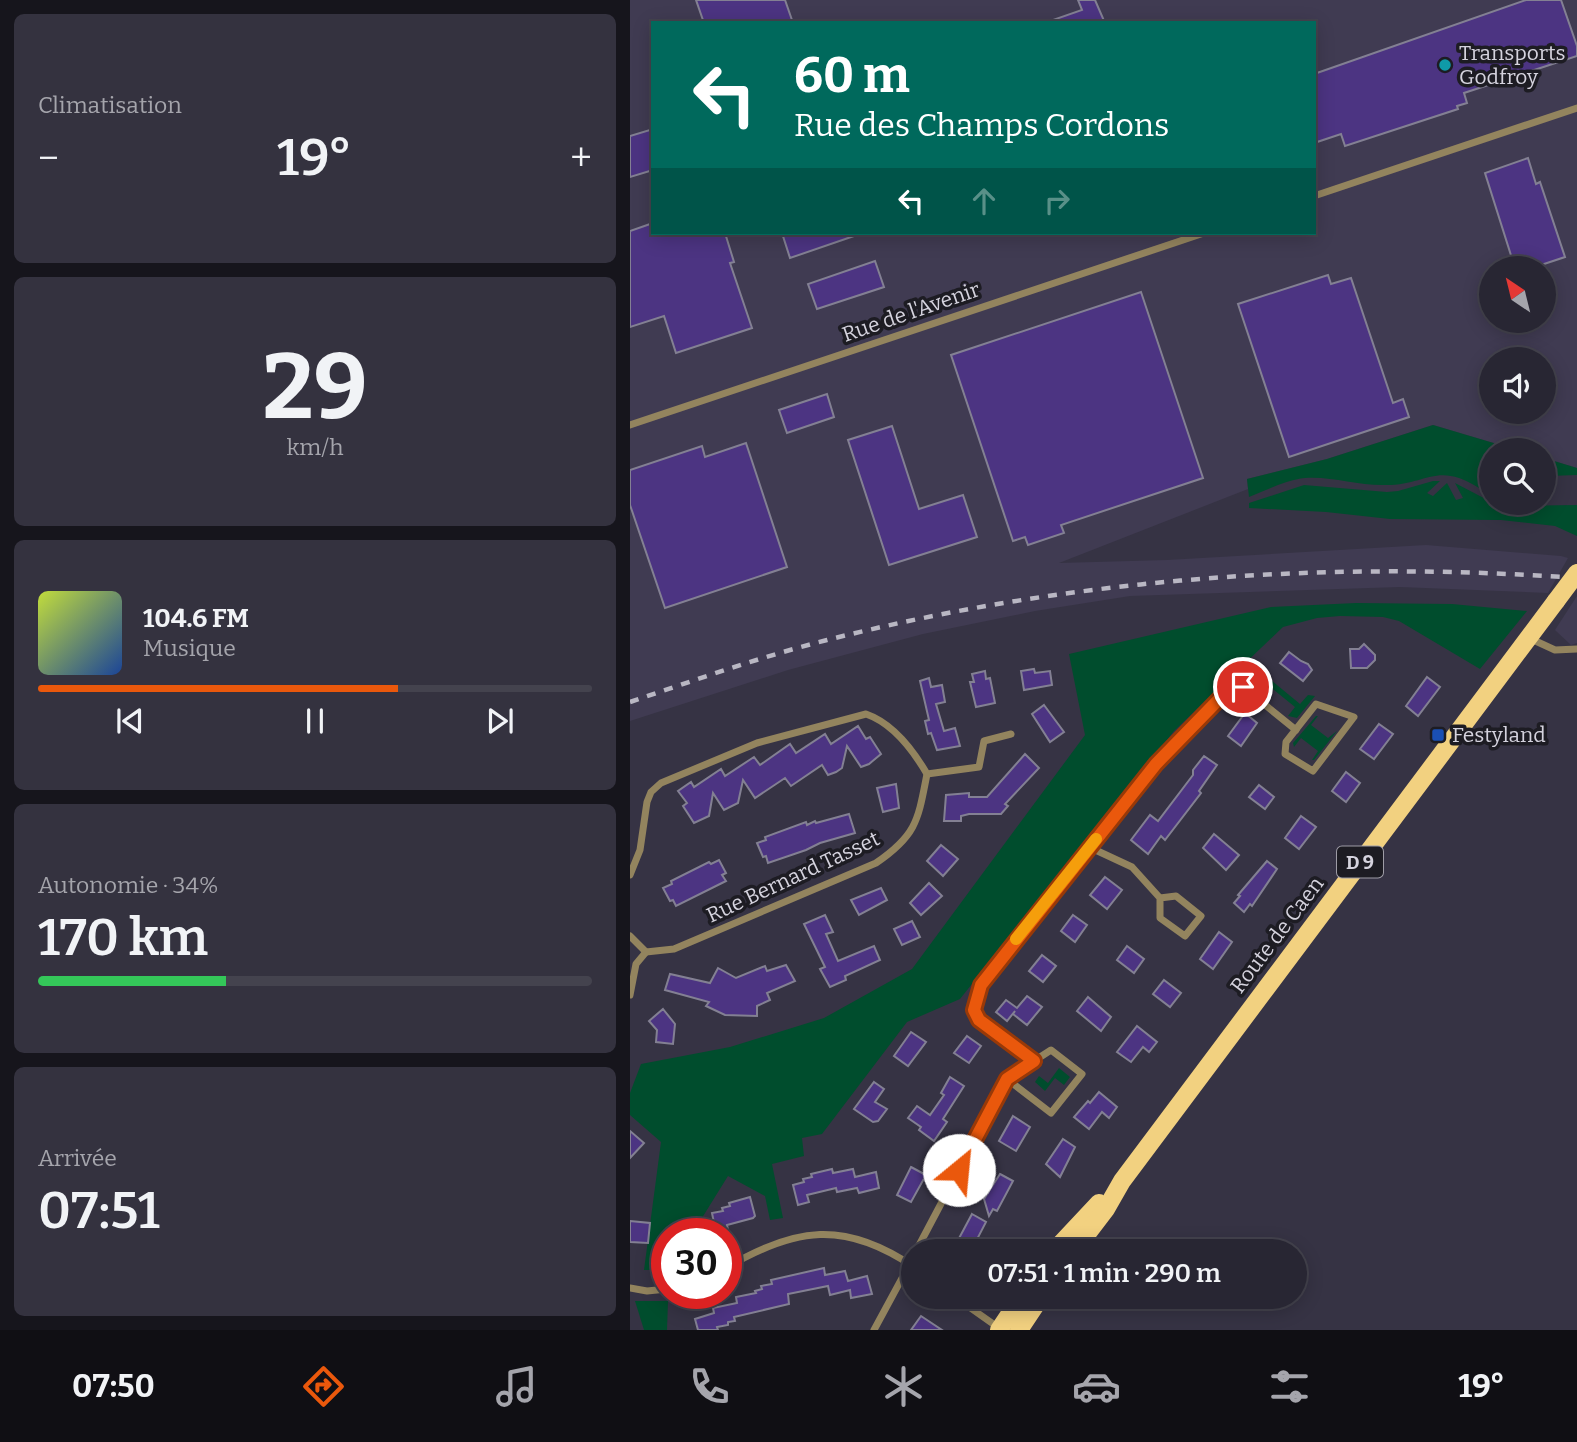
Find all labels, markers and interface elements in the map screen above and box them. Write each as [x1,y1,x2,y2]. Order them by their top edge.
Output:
place label: Transports Godfroy [1459,40,1566,90]
text: 60 m [794,46,910,105]
icon: left [679,49,770,140]
marker: Transports Godfroy [1437,57,1453,73]
text: Climatisation [38,91,182,119]
text: Rue des Champs Cordons [794,106,1169,144]
text: 19° [277,126,352,189]
text: − [38,135,59,181]
text: + [570,135,592,181]
icon: left [892,182,930,220]
icon: ahead [965,182,1003,220]
icon: right [1038,182,1076,220]
north arrow [1479,256,1556,332]
map controls [1479,256,1556,515]
street label: Rue de l'Avenir [839,276,983,348]
text: 29 [262,333,368,442]
button: sound [1479,347,1556,424]
text: km/h [287,433,343,461]
button: search [1479,438,1556,515]
text: 104.6 FM [143,603,249,634]
text: Musique [143,634,236,662]
pin [1213,657,1273,717]
icon: arrive [1224,668,1262,706]
icon: previous [111,702,149,740]
icon: pause [296,702,334,740]
icon: next [481,702,519,740]
place label: Festyland [1452,722,1546,748]
marker: Festyland [1430,727,1446,743]
street label: Rue Bernard Tasset [702,825,884,928]
road number: D 9 [1337,846,1383,877]
text: Autonomie · 34% [38,871,218,899]
street label: Route de Caen [1225,872,1329,998]
text: 170 km [38,906,208,969]
position arrow [922,1133,996,1207]
text: Arrivée [38,1144,117,1172]
text: 07:51 [38,1179,160,1242]
speed limit sign: 30 [651,1218,742,1309]
text: 07:51 · 1 min · 290 m [987,1258,1221,1289]
icon: directions [299,1362,348,1411]
icon: music [492,1362,541,1411]
icon: phone [685,1362,734,1411]
icon: climate [879,1362,928,1411]
icon: car [1072,1362,1121,1411]
icon: filters [1265,1362,1314,1411]
text: 07:50 [72,1367,155,1405]
text: 19° [1458,1367,1505,1405]

